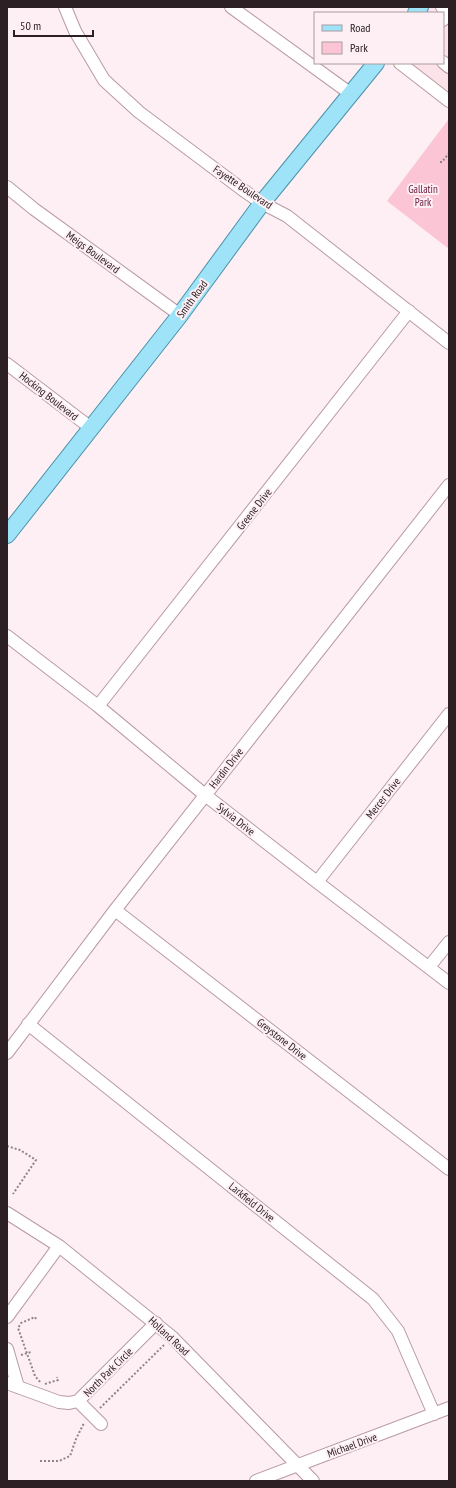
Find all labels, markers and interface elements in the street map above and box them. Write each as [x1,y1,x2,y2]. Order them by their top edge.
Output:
scale bar [14,12,93,38]
legend [314,12,444,64]
text: 50 m [20,18,41,33]
text: Road [350,20,370,35]
text: Park [350,40,368,55]
street label: Fayette Boulevard [211,162,276,212]
park label: Gallatin Park [408,182,438,209]
street label: Meigs Boulevard [63,228,123,276]
street label: Smith Road [174,277,211,321]
street label: Hocking Boulevard [17,369,82,424]
street label: Greene Drive [233,485,275,533]
street label: Hardin Drive [206,745,246,791]
street label: Mercer Drive [363,774,404,821]
street label: Sylvia Drive [214,800,258,839]
street label: Greystone Drive [254,1015,310,1063]
street label: Larkfield Drive [226,1179,278,1225]
street label: Holland Road [146,1314,193,1359]
street label: North Park Circle [80,1344,136,1400]
street label: Michael Drive [325,1429,379,1460]

